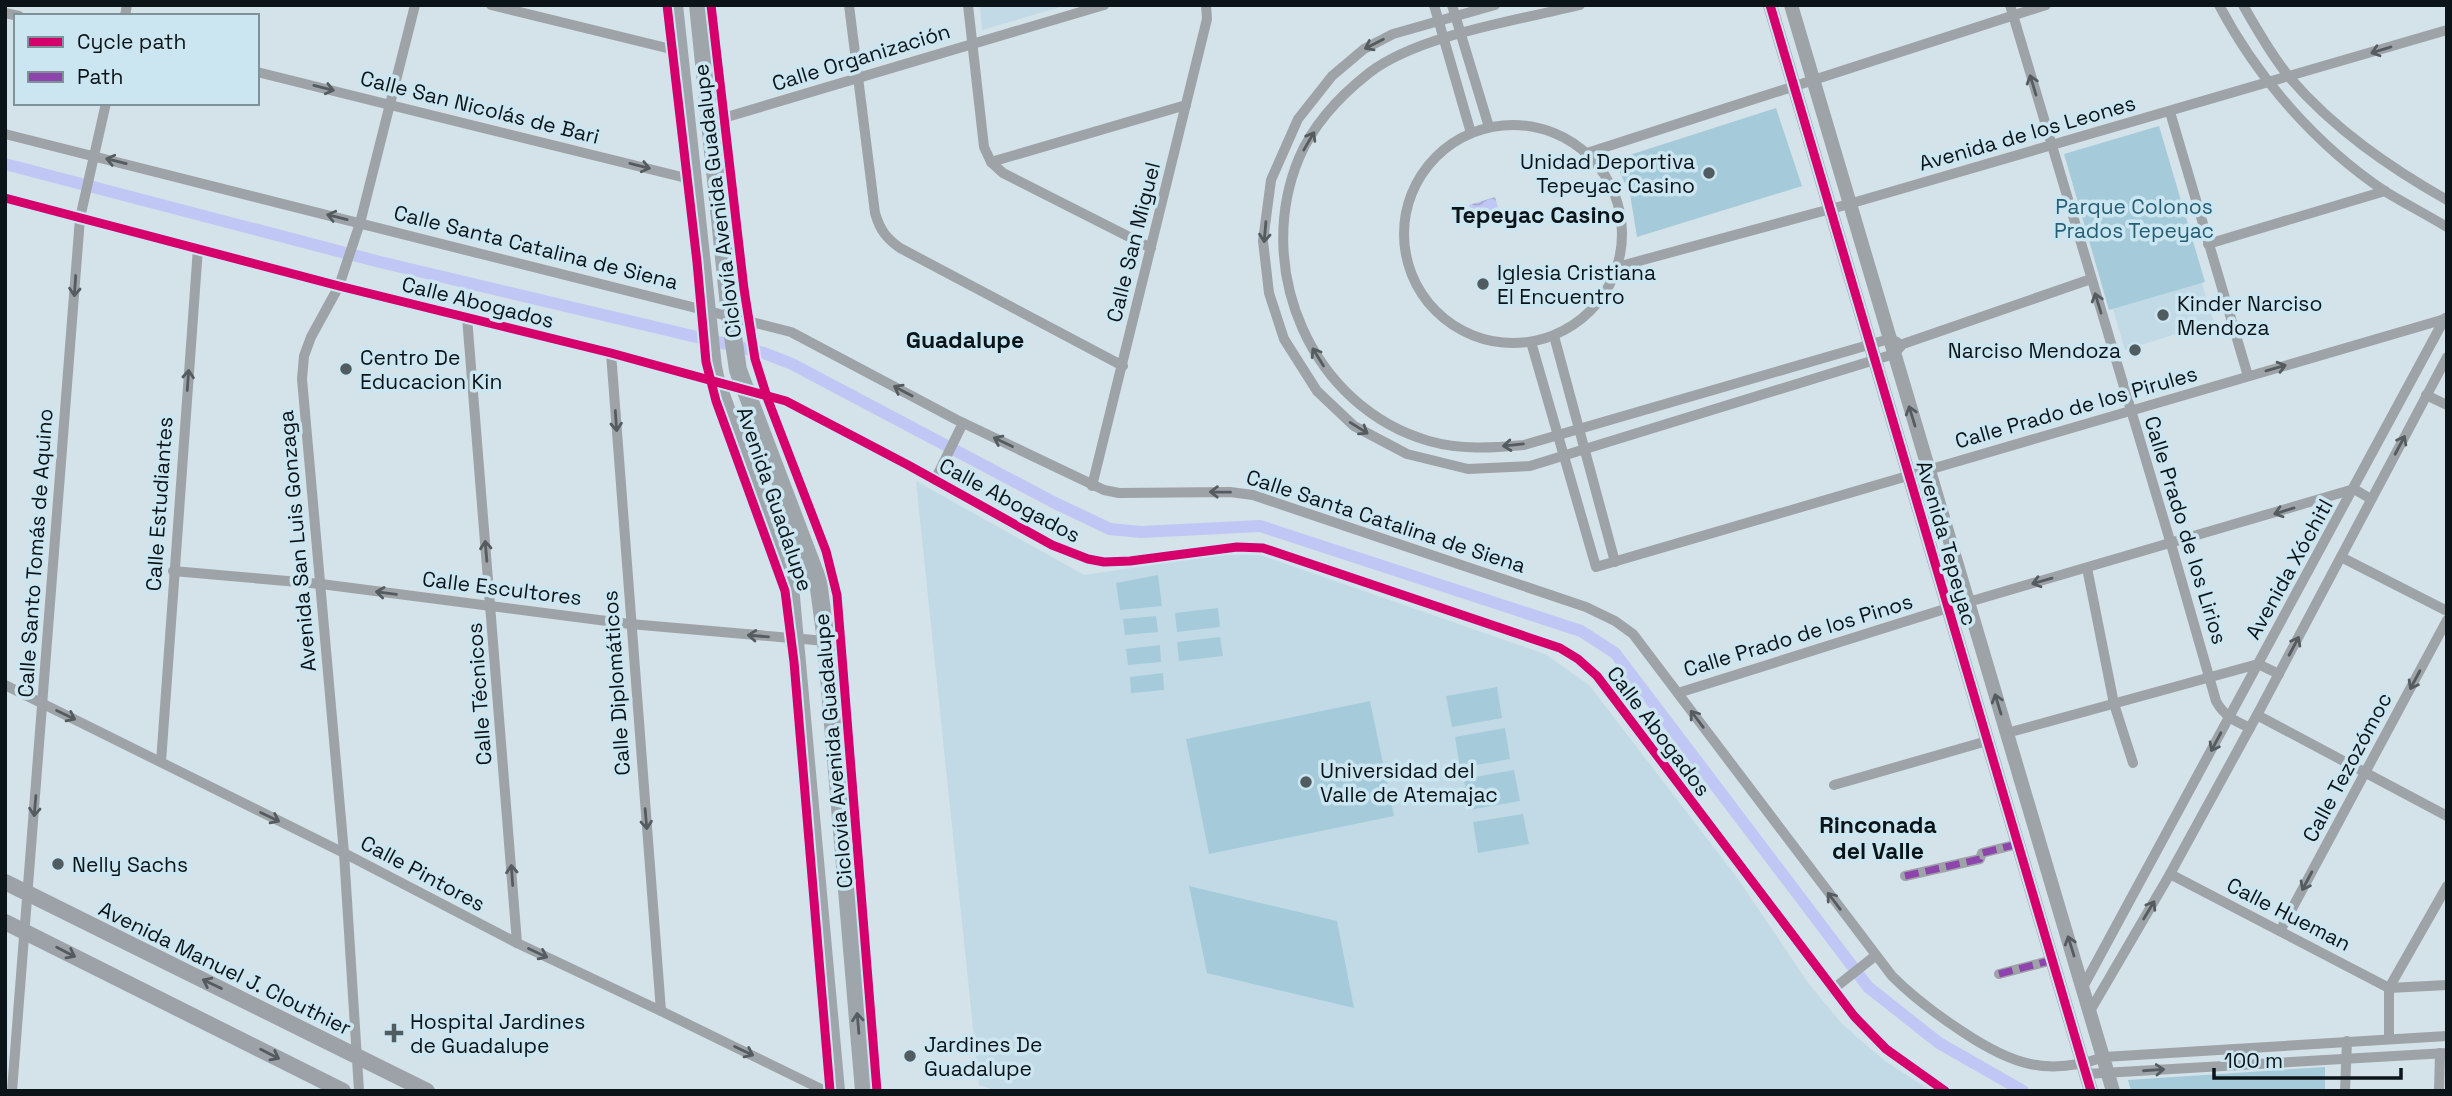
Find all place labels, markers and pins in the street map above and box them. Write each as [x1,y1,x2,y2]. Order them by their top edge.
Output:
place label: Unidad Deportiva Tepeyac Casino [1520,148,1695,199]
marker: Unidad Deportiva Tepeyac Casino [1701,165,1717,181]
place label: Iglesia Cristiana El Encuentro [1497,259,1656,310]
marker: Iglesia Cristiana El Encuentro [1475,276,1491,292]
place label: Kinder Narciso Mendoza [2177,290,2322,341]
marker: Kinder Narciso Mendoza [2155,307,2171,323]
place label: Narciso Mendoza [1948,337,2121,364]
marker: Narciso Mendoza [2127,342,2143,358]
place label: Centro De Educacion Kin [360,344,502,395]
marker: Centro De Educacion Kin [338,361,354,377]
place label: Universidad del Valle de Atemajac [1320,757,1498,808]
marker: Universidad del Valle de Atemajac [1298,774,1314,790]
place label: Nelly Sachs [72,851,188,878]
marker: Nelly Sachs [50,856,66,872]
place label: Hospital Jardines de Guadalupe [410,1008,585,1059]
marker: Hospital Jardines de Guadalupe [384,1023,404,1043]
place label: Jardines De Guadalupe [924,1031,1042,1082]
marker: Jardines De Guadalupe [902,1048,918,1064]

